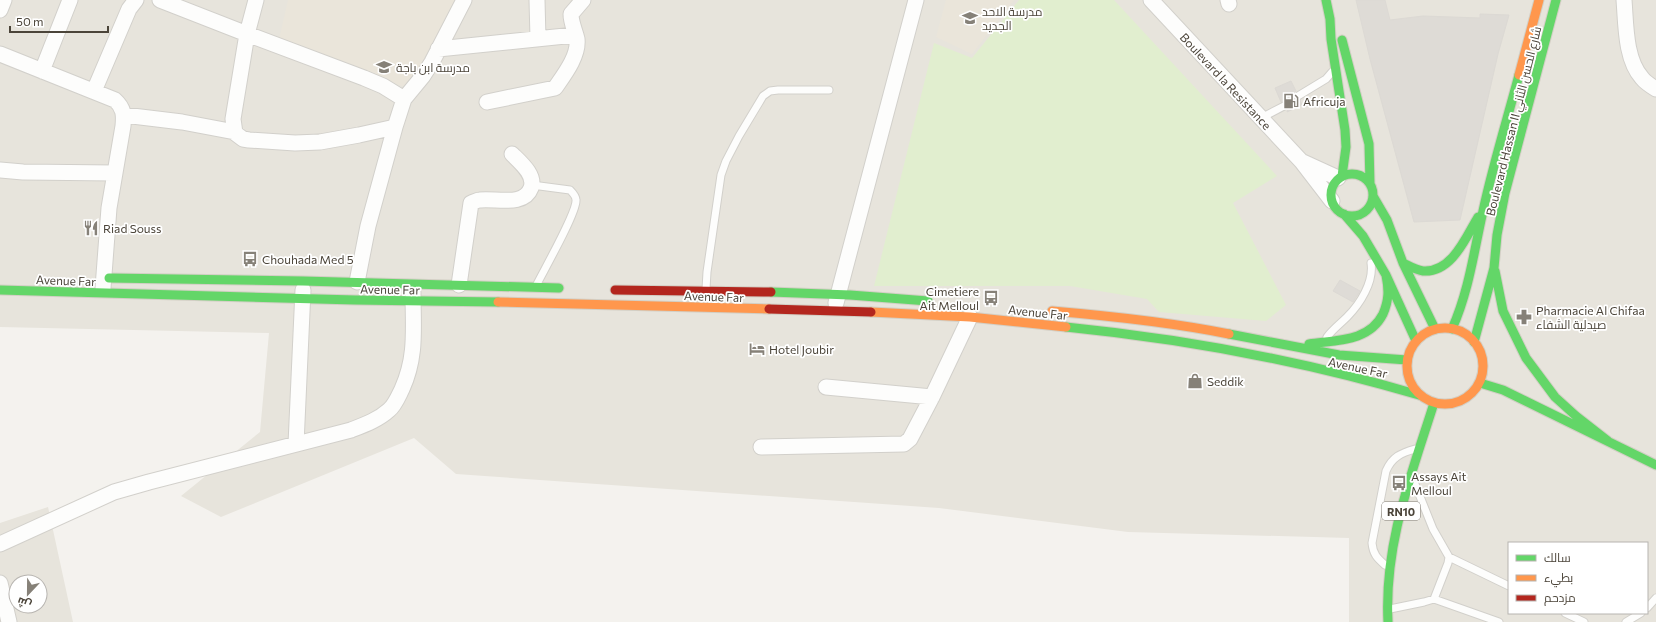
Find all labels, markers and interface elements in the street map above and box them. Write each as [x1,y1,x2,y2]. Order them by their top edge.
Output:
place label: مدرسة الاحد الجديد [982,4,1042,33]
scale bar [10,8,108,34]
school or university icon: مدرسة الاحد الجديد [961,9,979,27]
text: 50 m [16,14,44,28]
street label: Boulevard Hassan II شارع الحسن الثاني [1483,25,1547,218]
street label: Boulevard la Resistance [1178,30,1274,132]
school or university icon: مدرسة ابن باجة [375,58,393,76]
place label: مدرسة ابن باجة [396,60,470,75]
fuel station icon: Africuja [1282,92,1300,110]
place label: Africuja [1303,94,1346,108]
restaurant icon: Riad Souss [82,219,100,237]
place label: Riad Souss [103,221,161,235]
bus stop icon: Chouhada Med 5 [241,250,259,268]
place label: Chouhada Med 5 [262,252,354,266]
street label: Avenue Far [36,272,96,288]
street label: Avenue Far [360,281,420,297]
place label: Cimetiere Ait Melloul [920,284,979,312]
street label: Avenue Far [684,288,744,304]
bus stop icon: Cimetiere Ait Melloul [982,289,1000,307]
street label: Avenue Far [1007,302,1069,322]
place label: Pharmacie Al Chifaa صيدلية الشفاء [1536,303,1645,332]
pharmacy icon: Pharmacie Al Chifaa صيدلية الشفاء [1515,308,1533,326]
hotel icon: Hotel Joubir [748,340,766,358]
place label: Hotel Joubir [769,342,834,357]
street label: Avenue Far [1327,354,1389,380]
shop icon: Seddik [1186,372,1204,390]
place label: Seddik [1207,374,1244,388]
place label: Assays Ait Melloul [1411,469,1467,497]
bus stop icon: Assays Ait Melloul [1390,474,1408,492]
road number: RN10 [1382,502,1420,520]
legend [1508,542,1648,614]
text: سالك [1544,550,1571,564]
text: بطيء [1544,570,1573,588]
north arrow [8,574,48,614]
text: مزدحم [1544,590,1576,606]
text: ش [15,594,33,612]

